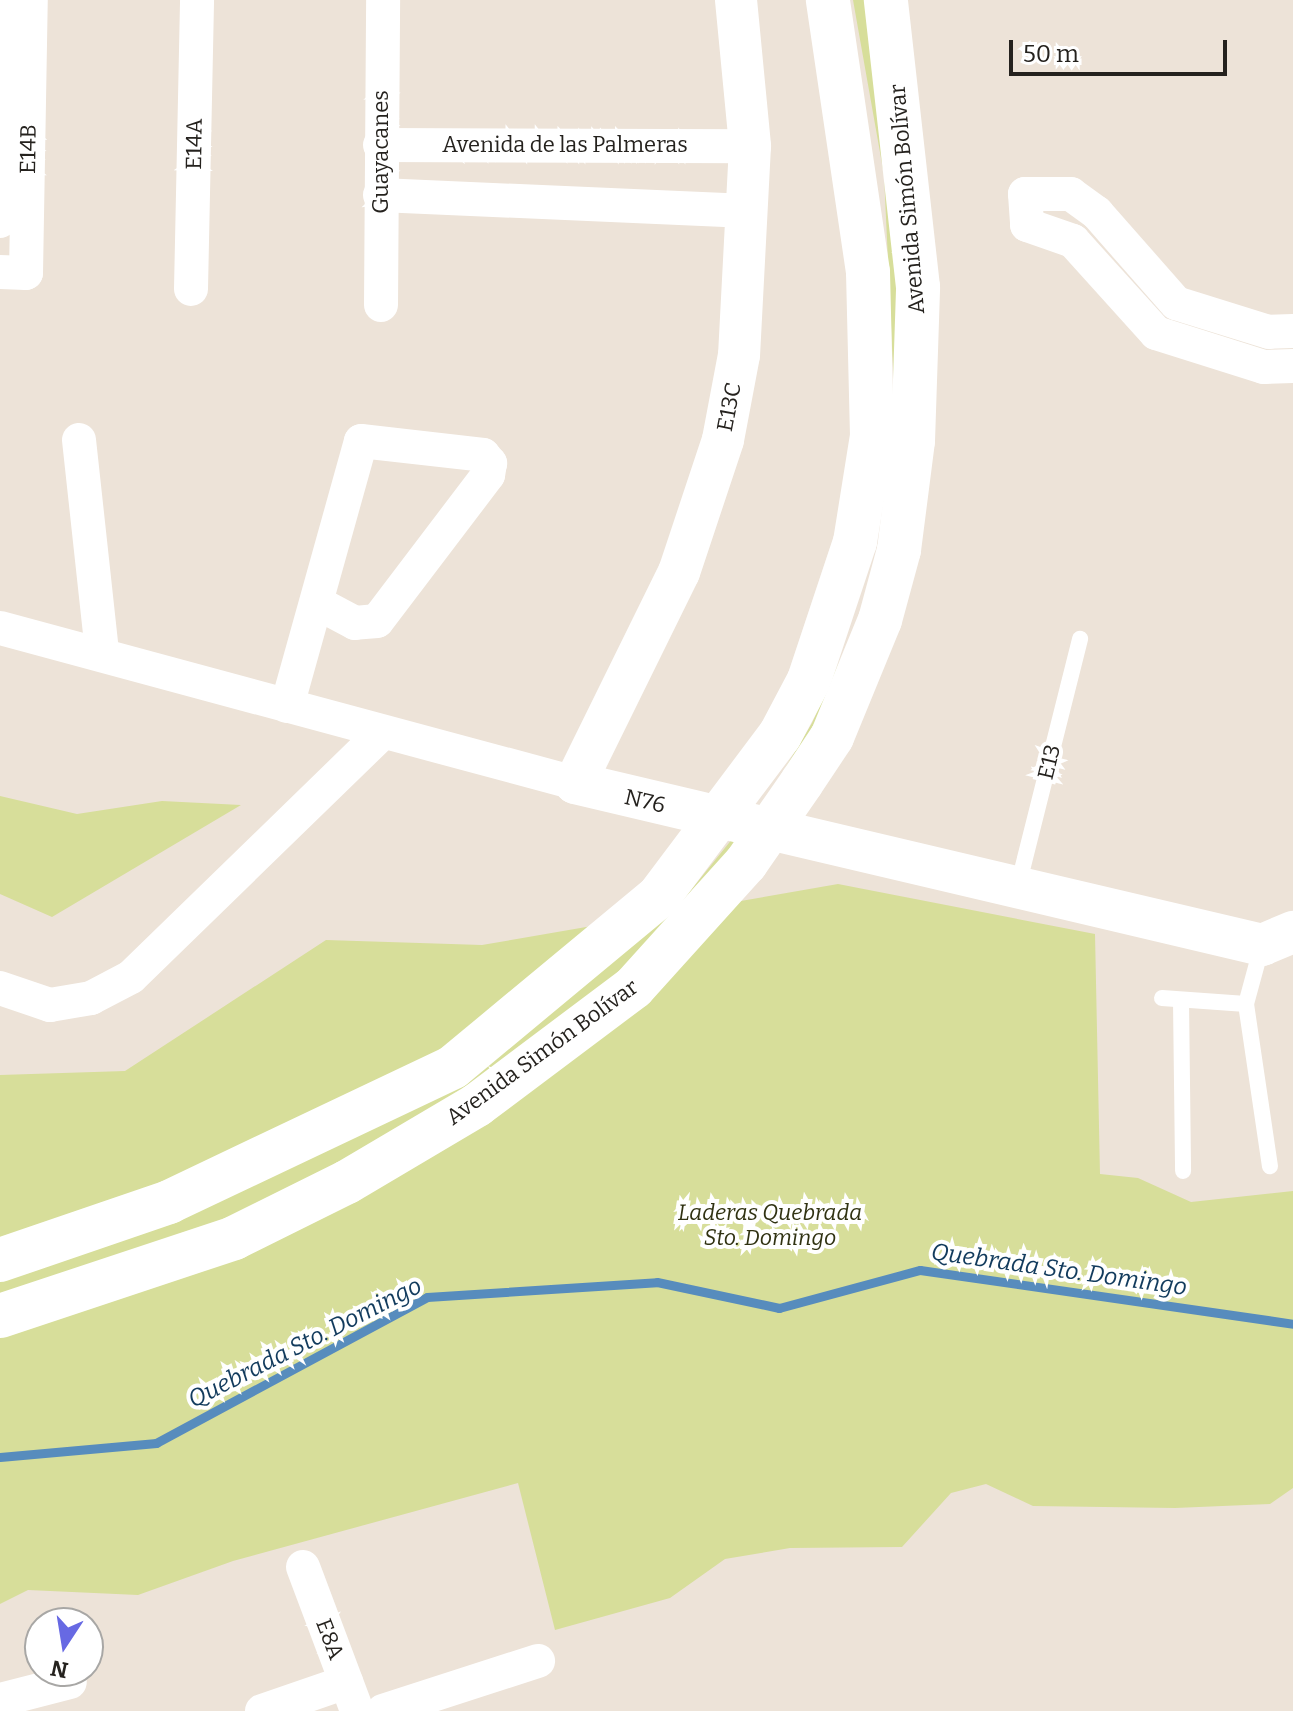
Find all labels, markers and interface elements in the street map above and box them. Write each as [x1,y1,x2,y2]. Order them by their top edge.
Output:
scale bar [1013,24,1231,74]
text: 50 m [1023,40,1079,68]
street label: Avenida Simón Bolívar [884,83,930,315]
street label: Guayacanes [368,90,394,214]
street label: E14A [180,118,208,170]
street label: E14B [14,124,42,174]
street label: Avenida de las Palmeras [442,132,688,158]
street label: E13C [711,380,747,434]
street label: E13 [1032,742,1066,782]
street label: N76 [622,784,668,818]
street label: Avenida Simón Bolívar [441,974,643,1130]
park label: Laderas Quebrada Sto. Domingo [678,1199,862,1250]
water label: Quebrada Sto. Domingo [929,1238,1189,1302]
water label: Quebrada Sto. Domingo [183,1272,427,1414]
north arrow [24,1607,104,1687]
street label: E8A [310,1615,350,1663]
text: N [48,1654,70,1684]

